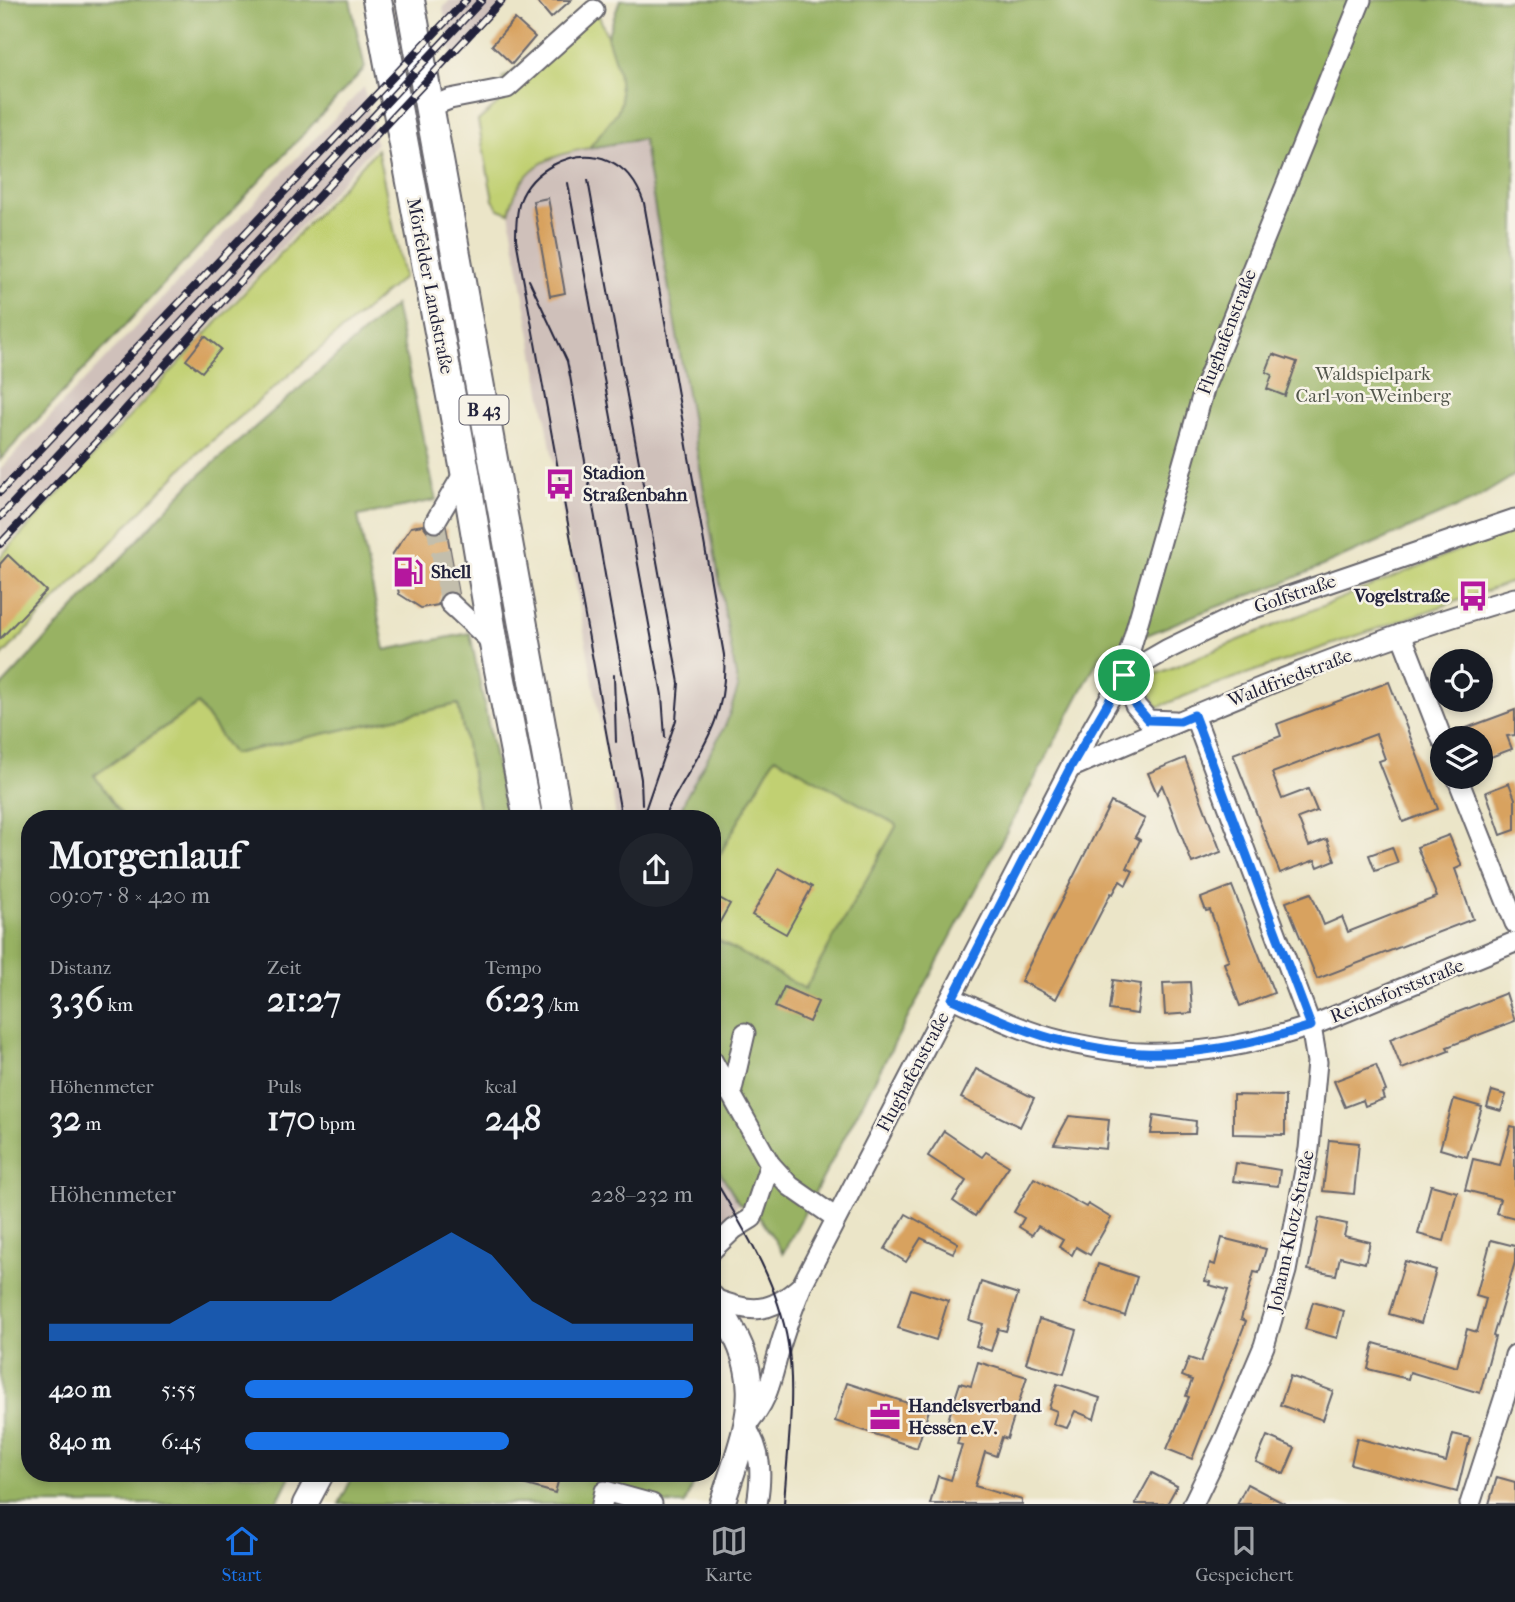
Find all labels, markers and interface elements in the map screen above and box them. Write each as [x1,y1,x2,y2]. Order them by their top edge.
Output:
street label: Mörfelder Landstraße [402,196,458,376]
street label: Flughafenstraße [1193,266,1261,398]
park label: Waldspielpark Carl-von-Weinberg [1295,363,1451,407]
road number: B 43 [460,396,508,424]
place label: Stadion Straßenbahn [583,462,689,506]
bus stop icon: Stadion Straßenbahn [543,467,577,501]
fuel station icon: Shell [391,555,425,589]
place label: Shell [431,561,472,583]
street label: Golfstraße [1251,570,1339,618]
bus stop icon: Vogelstraße [1456,579,1490,613]
place label: Vogelstraße [1353,585,1451,607]
street label: Waldfriedstraße [1224,644,1355,712]
pin [1094,645,1154,705]
map controls [1430,649,1493,789]
button: locate [1430,649,1493,712]
icon: arrive [1105,656,1143,694]
button: layers [1430,726,1493,789]
text: Morgenlauf [49,833,242,878]
button: share [619,833,693,907]
text: 09:07 · 8 × 420 m [49,882,210,909]
street label: Reichsforststraße [1327,954,1467,1028]
text: Distanz [49,957,111,979]
text: Zeit [267,957,302,979]
text: Tempo [485,957,541,979]
text: 3.36 [49,979,103,1020]
text: 21:27 [267,979,341,1020]
text: 6:23 [485,979,545,1020]
text: km [103,994,133,1016]
text: /km [545,994,579,1016]
street label: Flughafenstraße [872,1008,954,1136]
text: Höhenmeter [49,1076,154,1098]
text: Puls [267,1076,301,1098]
text: kcal [485,1076,517,1098]
text: 32 [49,1098,81,1139]
text: 170 [267,1098,316,1139]
text: 248 [485,1098,541,1139]
text: m [81,1113,101,1135]
text: bpm [316,1113,356,1135]
street label: Johann-Klotz-Straße [1263,1148,1319,1316]
text: Höhenmeter [49,1181,176,1208]
text: 228–232 m [591,1181,693,1208]
text: 420 m [49,1376,111,1403]
text: 5:55 [161,1376,196,1403]
place label: Handelsverband Hessen e.V. [908,1395,1042,1439]
office icon: Handelsverband Hessen e.V. [868,1400,902,1434]
text: 840 m [49,1428,111,1455]
text: 6:45 [161,1428,202,1455]
tab: Start [222,1522,262,1586]
tab: Karte [705,1522,752,1586]
tab: Gespeichert [1195,1522,1293,1586]

